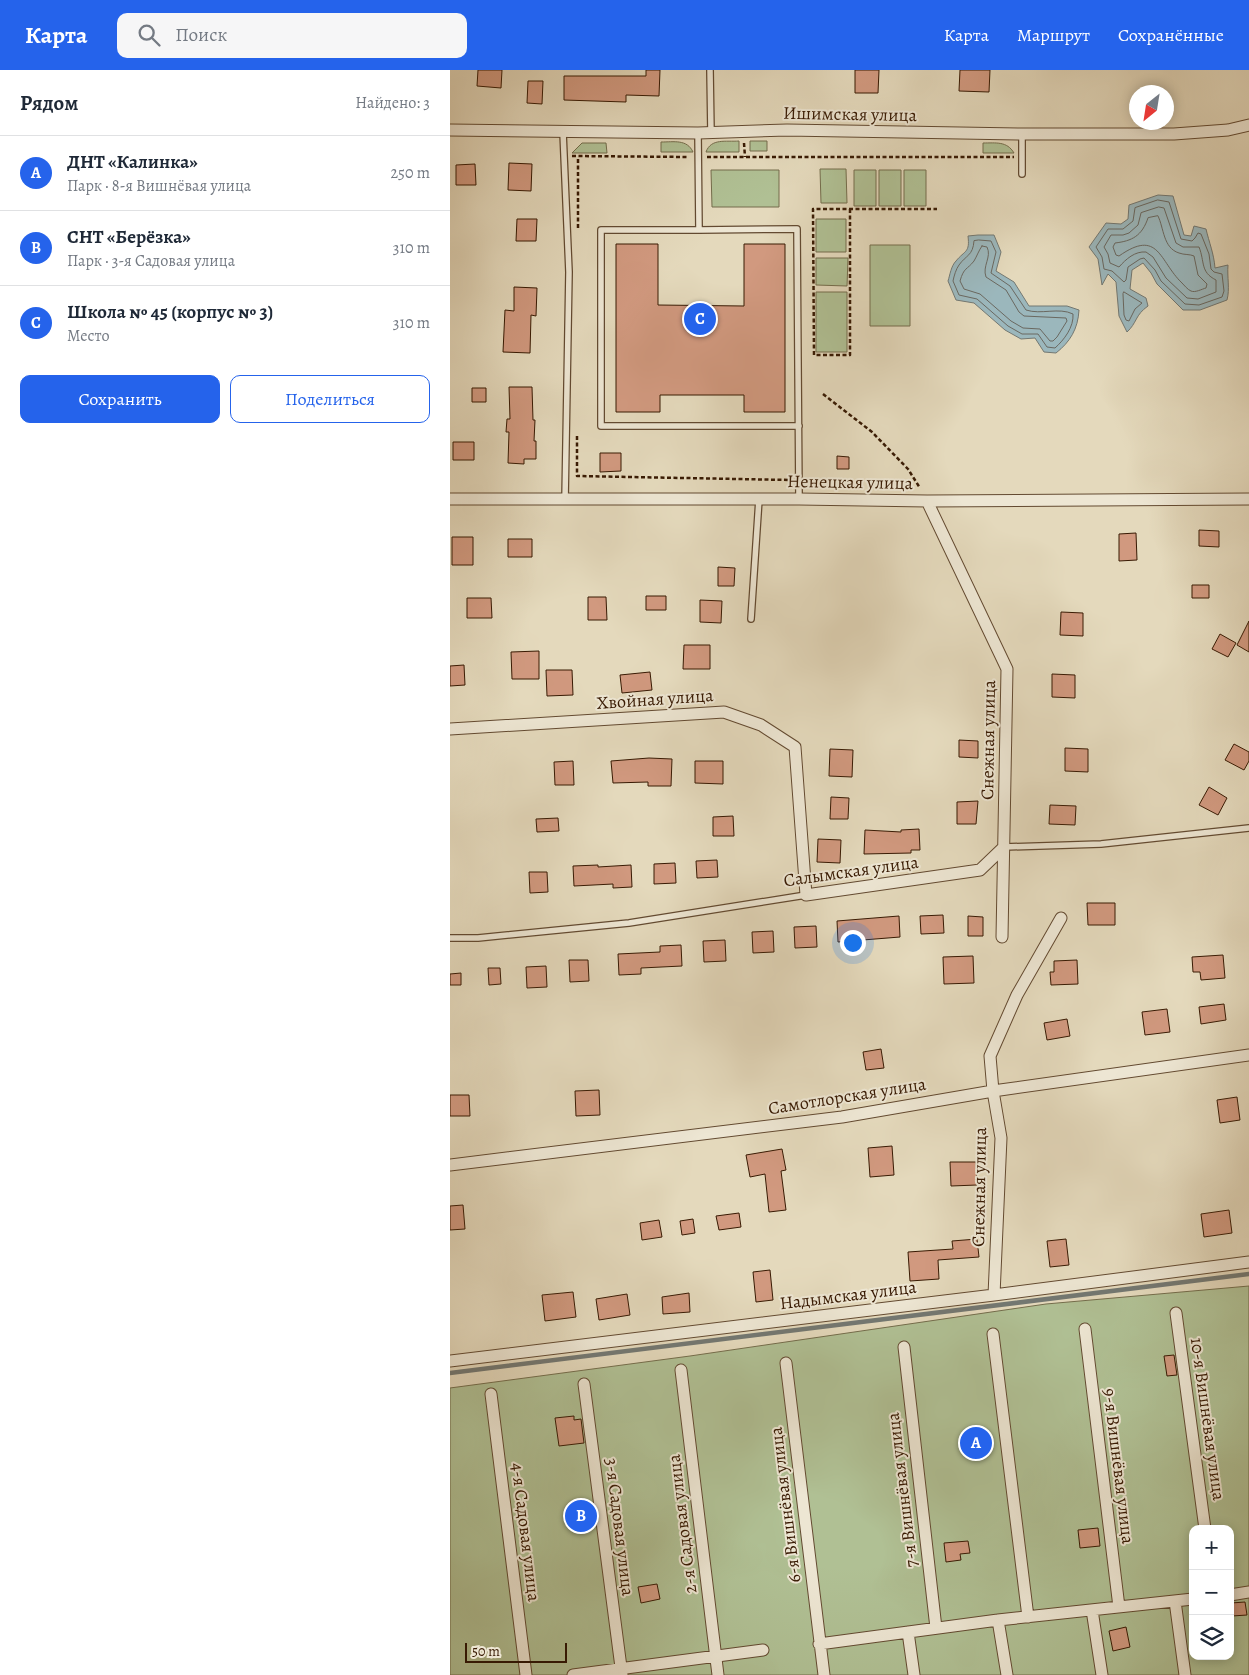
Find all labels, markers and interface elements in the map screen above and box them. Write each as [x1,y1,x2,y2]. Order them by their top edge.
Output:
search box [117,13,467,58]
text: Карта [25,19,87,51]
icon: search [135,21,163,49]
text: Поиск [175,22,227,48]
text: Карта [944,23,989,47]
text: Маршрут [1017,23,1090,47]
text: Сохранённые [1118,23,1224,47]
north arrow [1129,85,1174,130]
text: Рядом [20,89,78,117]
text: Найдено: 3 [355,92,430,114]
street label: Ишимская улица [783,101,918,127]
text: ДНТ «Калинка» [67,149,198,175]
text: A [31,162,41,184]
text: 250 m [391,162,430,184]
text: Парк · 8-я Вишнёвая улица [67,175,251,197]
text: СНТ «Берёзка» [67,224,191,250]
text: B [31,237,41,259]
text: 310 m [393,237,430,259]
text: Парк · 3-я Садовая улица [67,250,235,272]
text: Школа № 45 (корпус № 3) [67,299,273,325]
pin: C [684,300,716,338]
text: C [31,312,41,334]
text: 310 m [393,312,430,334]
text: Место [67,325,110,347]
button: Сохранить [20,375,220,423]
button: Поделиться [230,375,430,423]
street label: Ненецкая улица [787,469,914,495]
street label: Снежная улица [975,679,1001,800]
street label: Хвойная улица [596,683,715,715]
street label: Салымская улица [782,850,921,892]
your location [840,930,866,956]
street label: Самотлорская улица [766,1072,928,1120]
street label: Снежная улица [966,1126,992,1247]
street label: Надымская улица [778,1275,918,1315]
street label: 10-я Вишнёвая улица [1185,1336,1231,1503]
street label: 9-я Вишнёвая улица [1098,1387,1141,1546]
street label: 7-я Вишнёвая улица [881,1410,923,1569]
pin: A [960,1424,992,1462]
street label: 6-я Вишнёвая улица [763,1425,806,1584]
street label: 2-я Садовая улица [661,1452,702,1595]
street label: 3-я Садовая улица [600,1457,640,1598]
street label: 4-я Садовая улица [506,1461,546,1603]
pin: B [565,1497,597,1535]
map controls [1189,1525,1234,1660]
button: + [1189,1525,1234,1570]
button: − [1189,1570,1234,1615]
button: layers [1189,1615,1234,1660]
scale bar [465,1640,568,1663]
text: 50 m [472,1642,500,1661]

